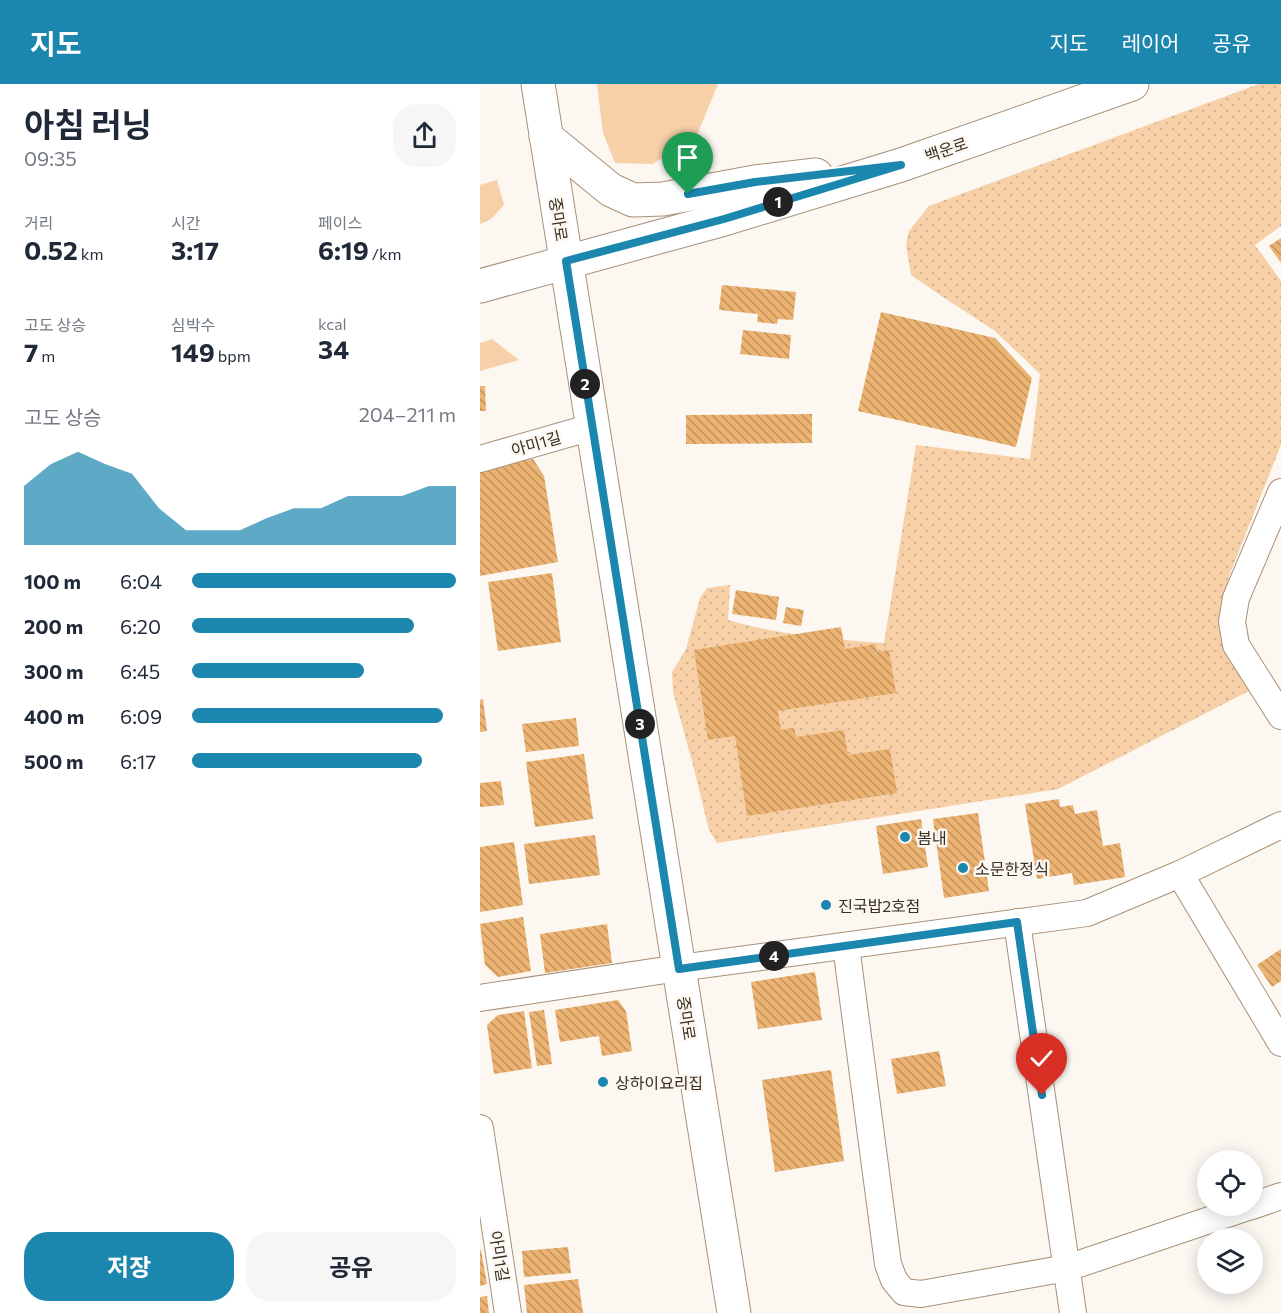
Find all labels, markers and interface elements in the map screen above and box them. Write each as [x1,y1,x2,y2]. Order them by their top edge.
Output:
text: 지도 [30,26,82,60]
text: 지도 [1050,30,1088,55]
text: 레이어 [1121,30,1179,55]
text: 공유 [1212,30,1251,55]
text: 아침 러닝 [24,103,152,144]
button: share [393,104,456,167]
pin [662,132,713,194]
street label: 백운로 [922,133,970,165]
icon: arrive [671,141,704,174]
text: 09:35 [24,146,77,170]
pin: 1 [763,187,793,217]
text: 1 [774,192,782,211]
street label: 중마로 [546,196,572,243]
text: 거리 [24,213,53,232]
text: 시간 [171,213,200,232]
text: 페이스 [318,213,362,232]
text: 0.52 [24,234,78,265]
text: 3:17 [171,234,219,265]
text: 6:19 [318,234,369,265]
text: km [78,244,103,263]
text: /km [369,244,402,263]
text: kcal [318,314,347,333]
text: 고도 상승 [24,315,86,334]
text: 심박수 [171,315,215,334]
text: 34 [318,333,349,364]
text: 7 [24,336,38,367]
text: 149 [171,336,215,367]
text: m [38,346,55,365]
text: bpm [215,346,251,365]
pin: 2 [570,369,600,399]
text: 2 [580,374,590,393]
text: 204–211 m [359,402,456,426]
text: 고도 상승 [24,405,101,429]
street label: 아미1길 [509,427,563,459]
text: 100 m [24,569,81,593]
text: 6:04 [120,569,162,593]
text: 200 m [24,614,83,638]
text: 6:20 [120,614,161,638]
text: 300 m [24,659,84,683]
text: 6:45 [120,659,160,683]
text: 400 m [24,704,84,728]
text: 6:09 [120,704,162,728]
pin: 3 [625,709,655,739]
text: 3 [635,714,645,733]
text: 500 m [24,749,84,773]
text: 6:17 [120,749,156,773]
place label: 봄내 [917,828,946,847]
marker: 봄내 [898,830,912,844]
place label: 소문한정식 [975,859,1049,878]
marker: 소문한정식 [956,861,970,875]
place label: 진국밥2호점 [838,896,920,915]
marker: 진국밥2호점 [819,898,833,912]
pin: 4 [759,941,789,971]
text: 4 [769,946,779,965]
street label: 중마로 [674,995,700,1042]
pin [1016,1033,1067,1095]
icon: check [1025,1042,1058,1075]
place label: 상하이요리집 [615,1073,703,1092]
marker: 상하이요리집 [596,1075,610,1089]
map controls [1197,1150,1263,1294]
button: locate [1197,1150,1263,1216]
button: layers [1197,1228,1263,1294]
street label: 아미1길 [487,1229,513,1283]
button: 저장 [24,1232,234,1301]
button: 공유 [246,1232,456,1301]

